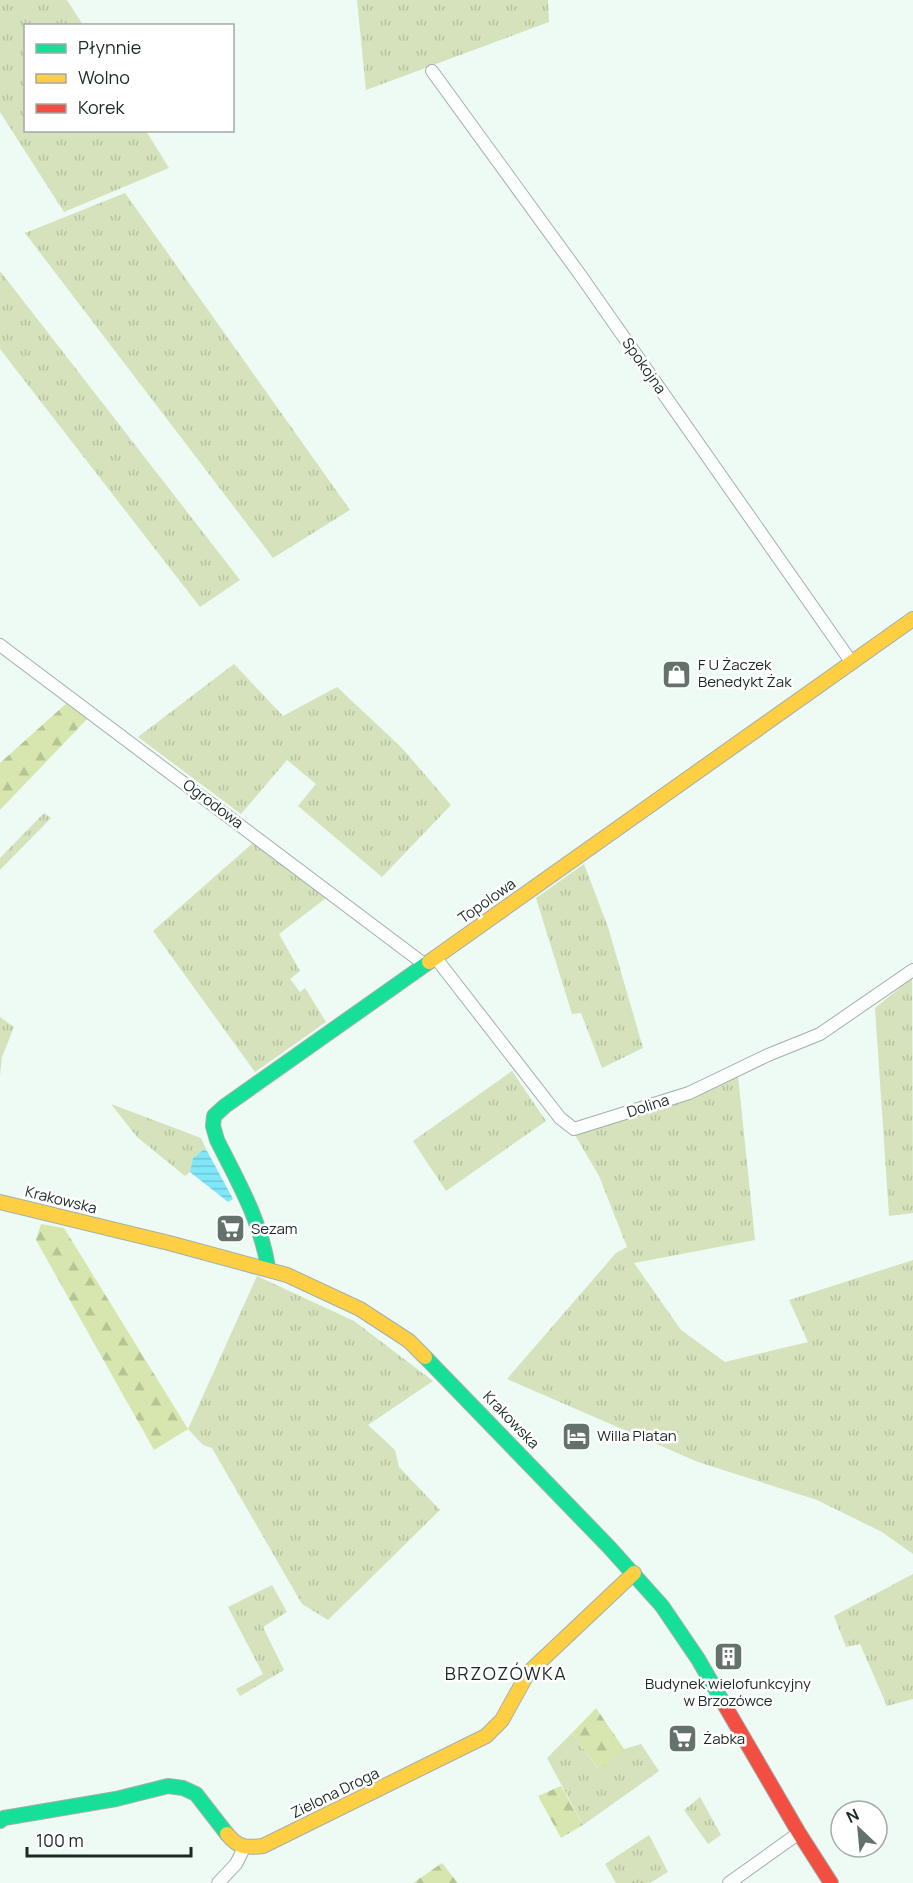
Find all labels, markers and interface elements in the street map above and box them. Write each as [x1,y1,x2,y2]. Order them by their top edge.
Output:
legend [24,24,234,132]
text: Płynnie [78,35,141,59]
text: Wolno [78,65,130,89]
text: Korek [78,95,125,119]
street label: Spokojna [617,333,671,398]
place label: F U Żaczek Benedykt Żak [698,654,792,692]
shop icon: F U Żaczek Benedykt Żak [661,658,693,690]
street label: Ogrodowa [179,774,248,833]
street label: Topolowa [454,873,520,928]
street label: Dolina [624,1089,672,1122]
street label: Krakowska [23,1180,99,1219]
supermarket icon: Sezam [214,1213,246,1245]
place label: Sezam [251,1218,298,1239]
street label: Krakowska [478,1386,544,1453]
hotel icon: Willa Platan [560,1420,592,1452]
place label: Willa Platan [597,1425,677,1446]
building icon: Budynek wielofunkcyjny w Brzozówce [712,1641,744,1673]
district label: BRZOZÓWKA [445,1661,567,1685]
place label: Budynek wielofunkcyjny w Brzozówce [645,1673,811,1711]
supermarket icon: Żabka [666,1723,698,1755]
place label: Żabka [703,1728,745,1749]
street label: Zielona Droga [287,1762,382,1823]
north arrow [829,1799,889,1859]
text: N [842,1803,862,1828]
scale bar [27,1820,190,1858]
text: 100 m [36,1828,84,1852]

